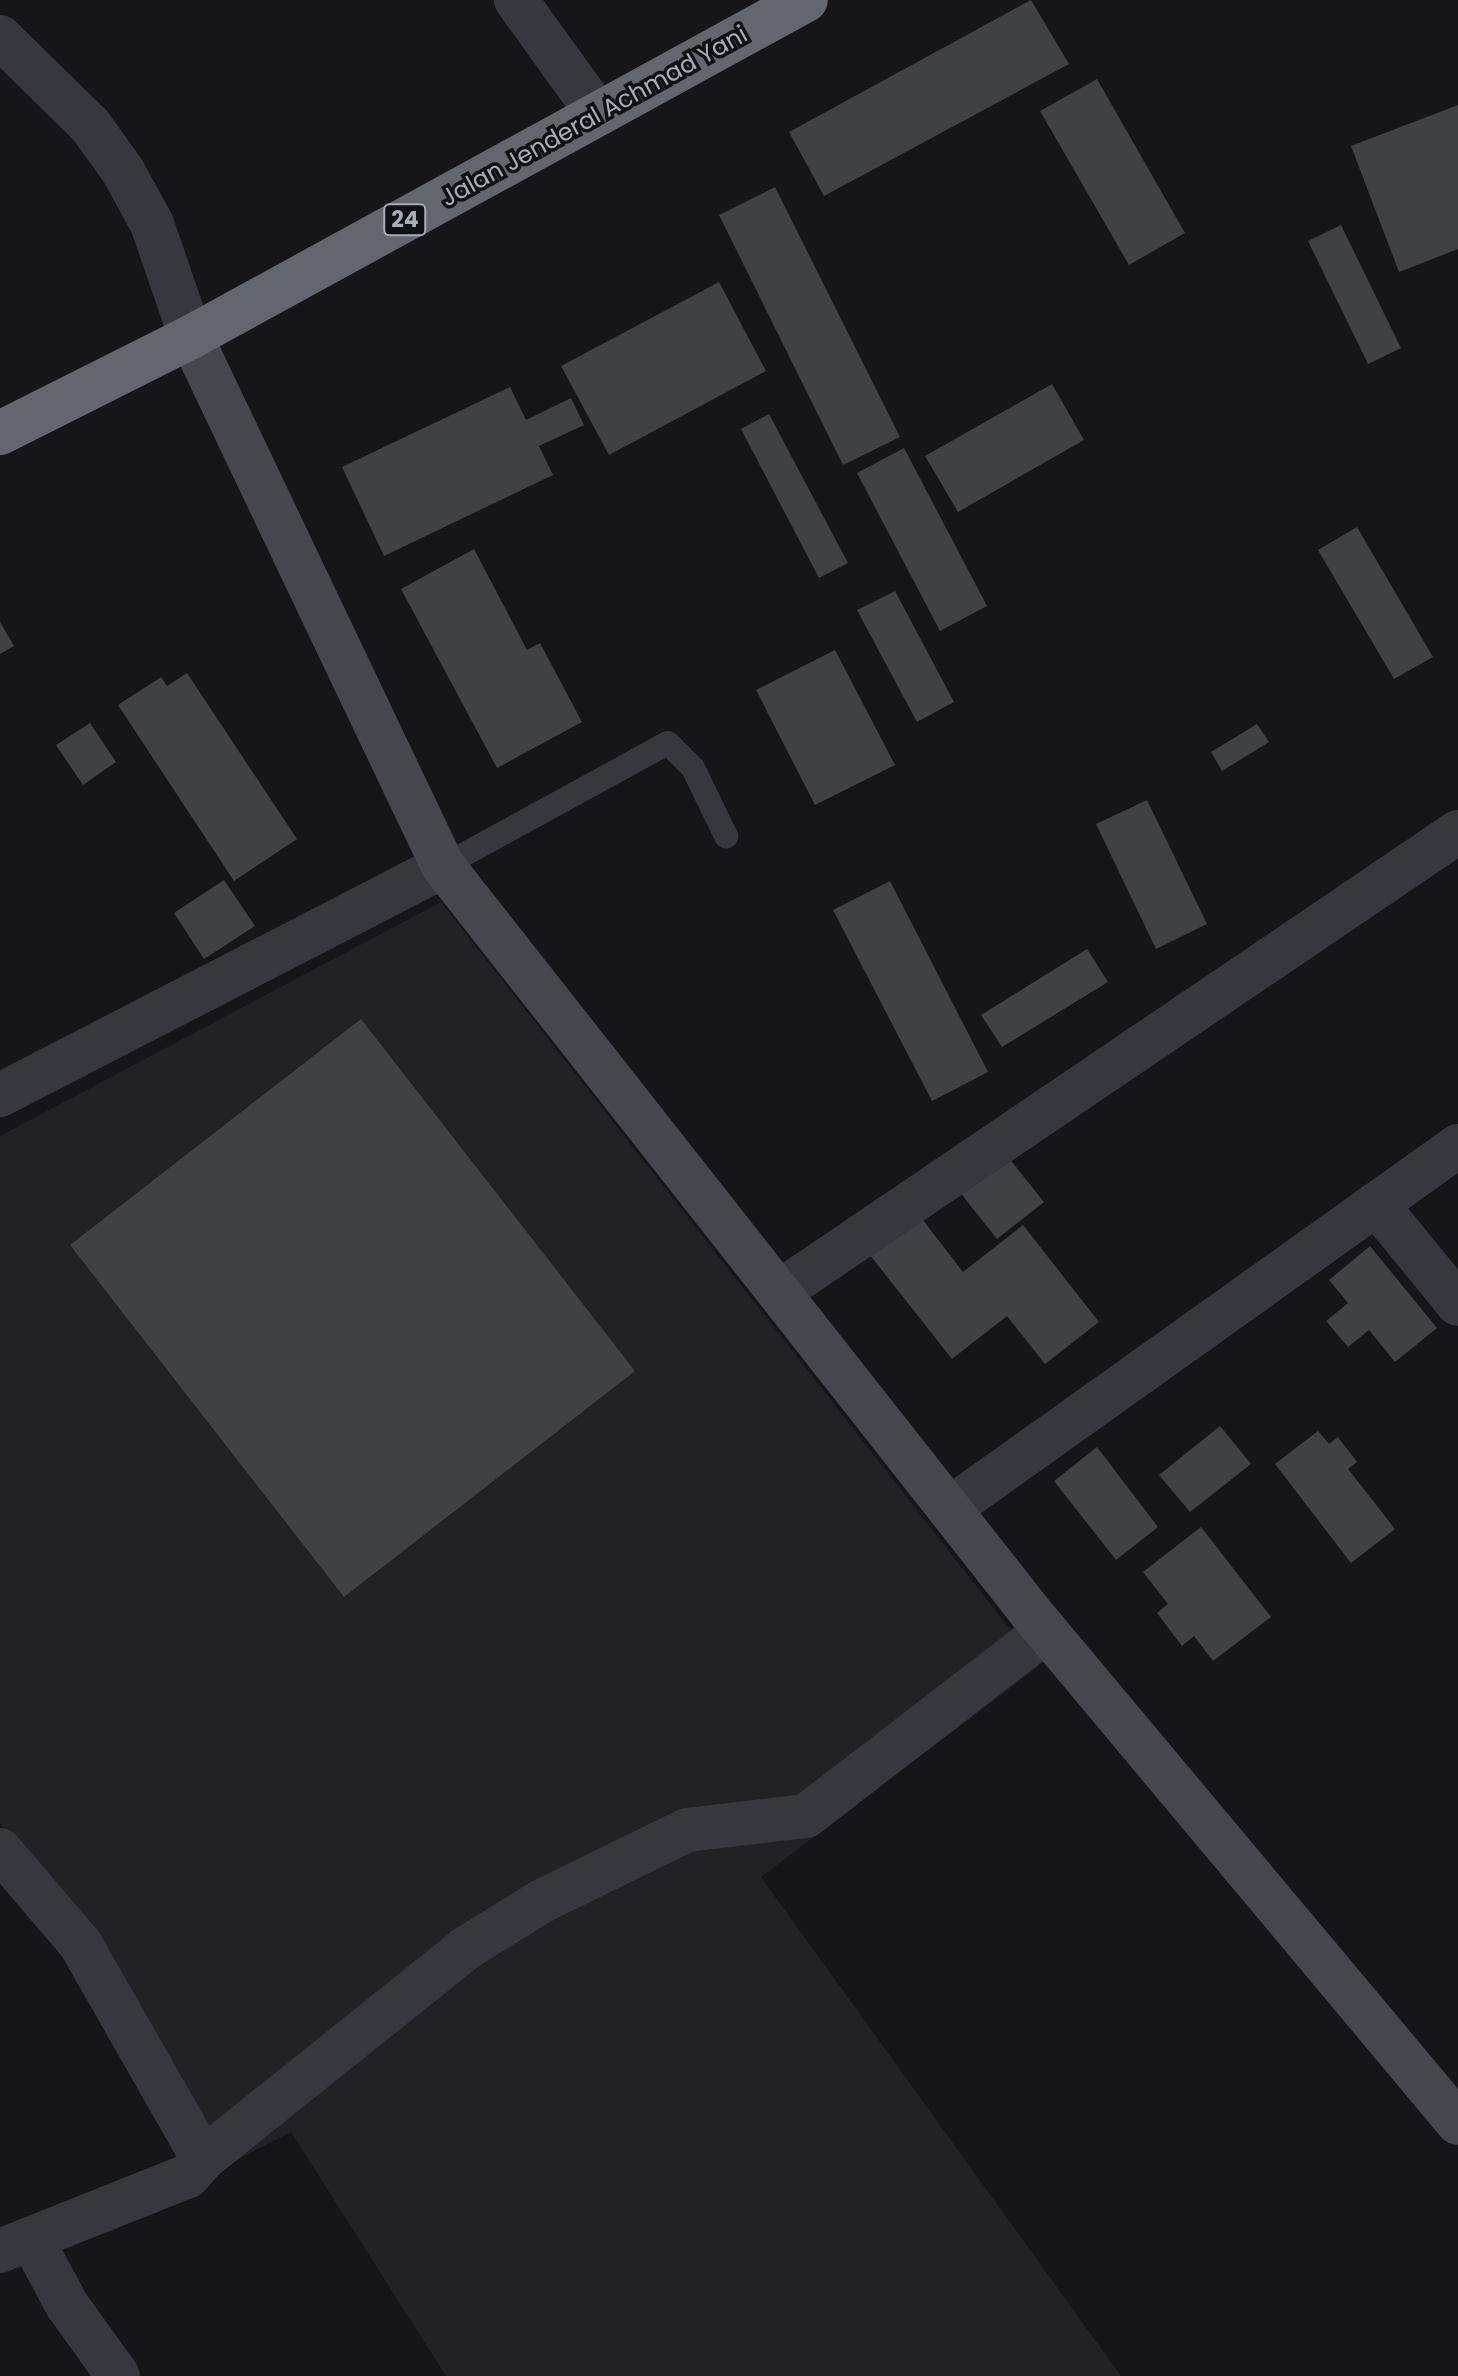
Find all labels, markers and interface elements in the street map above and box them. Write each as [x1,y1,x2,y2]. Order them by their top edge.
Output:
street label: Jalan Jenderal Achmad Yani [436,20,752,212]
road number: 24 [383,202,427,238]

